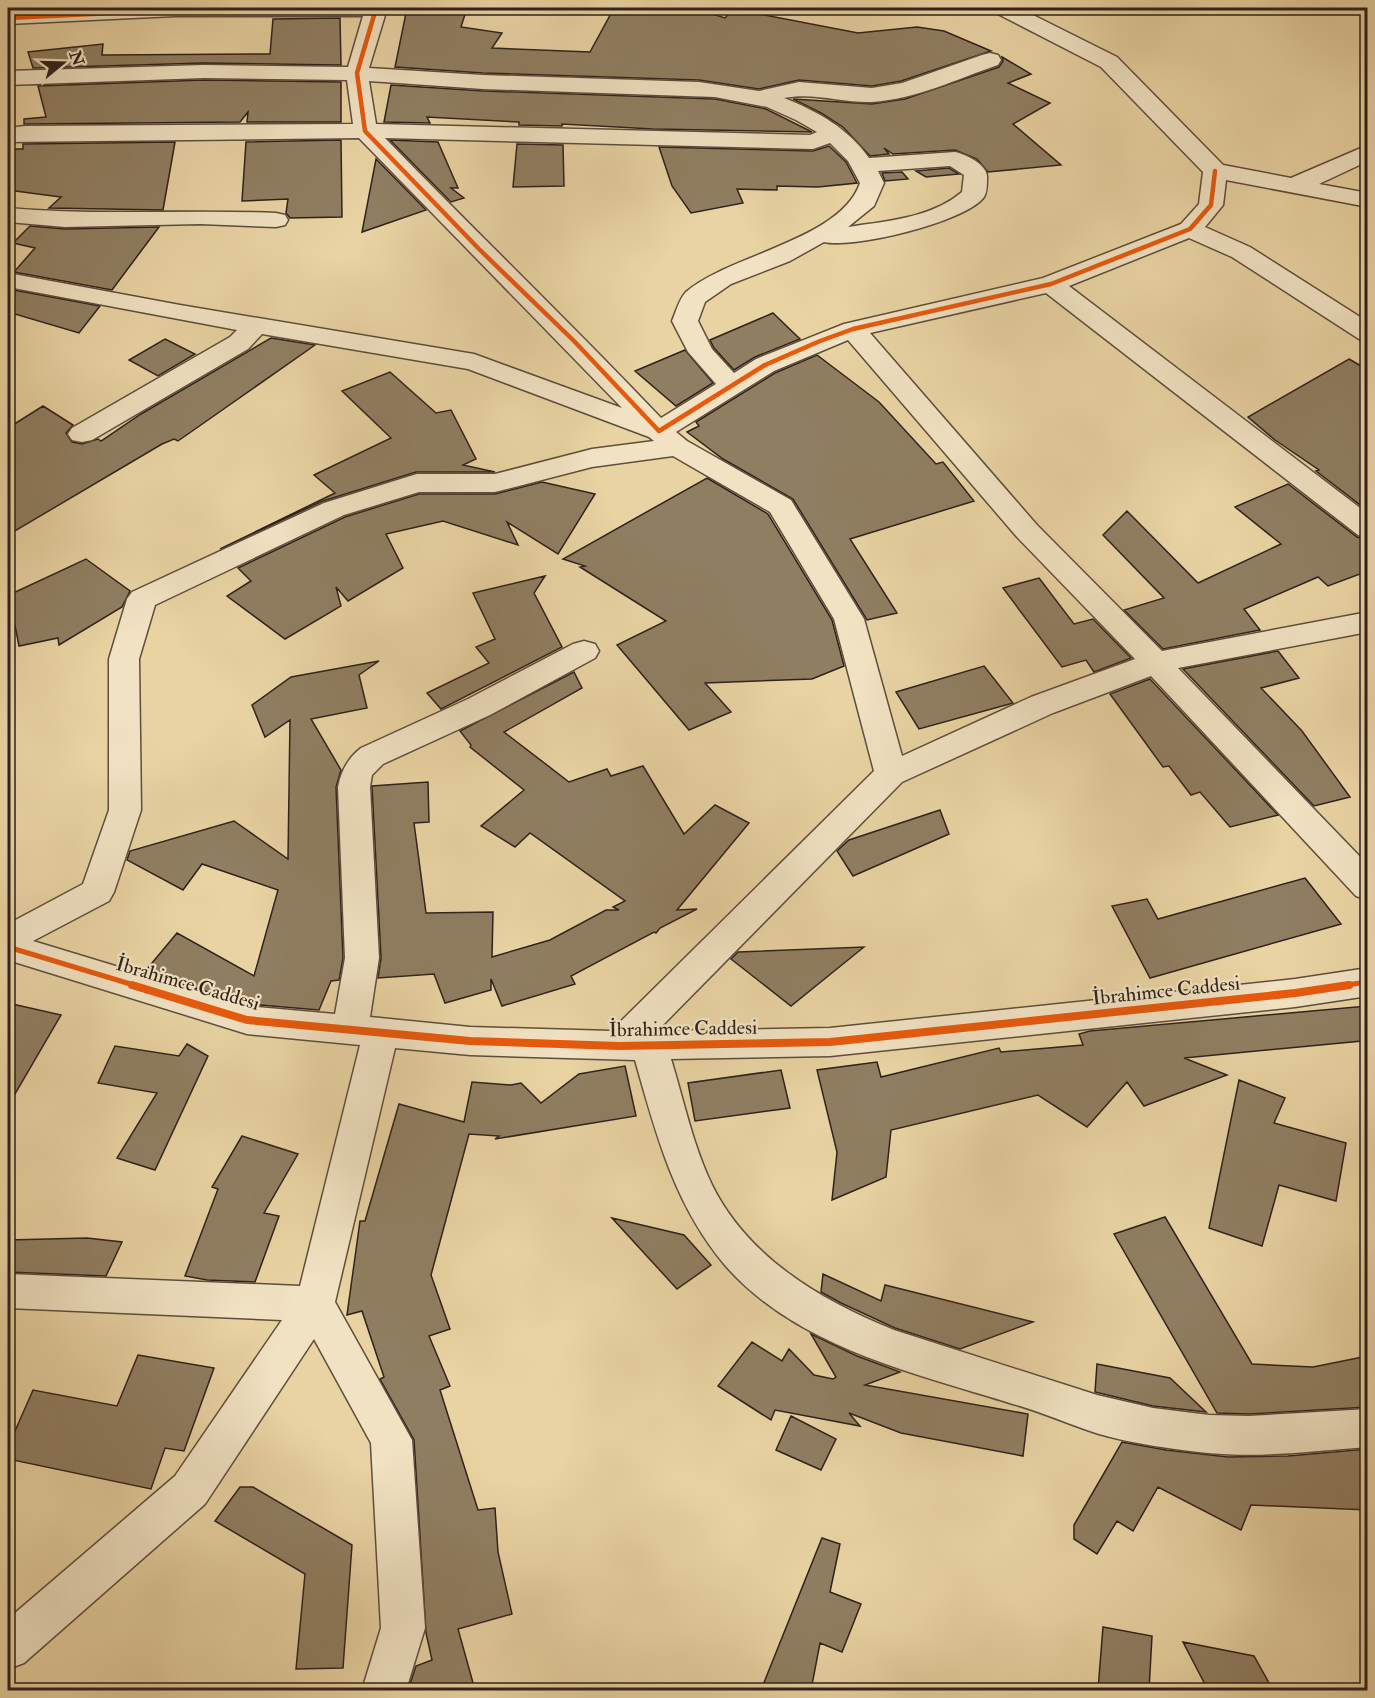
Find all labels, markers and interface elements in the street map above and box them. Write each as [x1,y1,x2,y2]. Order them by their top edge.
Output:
north arrow [33,33,93,93]
text: N [64,47,88,69]
street label: İbrahimce Caddesi [113,951,263,1016]
street label: İbrahimce Caddesi [1091,970,1241,1011]
street label: İbrahimce Caddesi [609,1015,757,1042]

